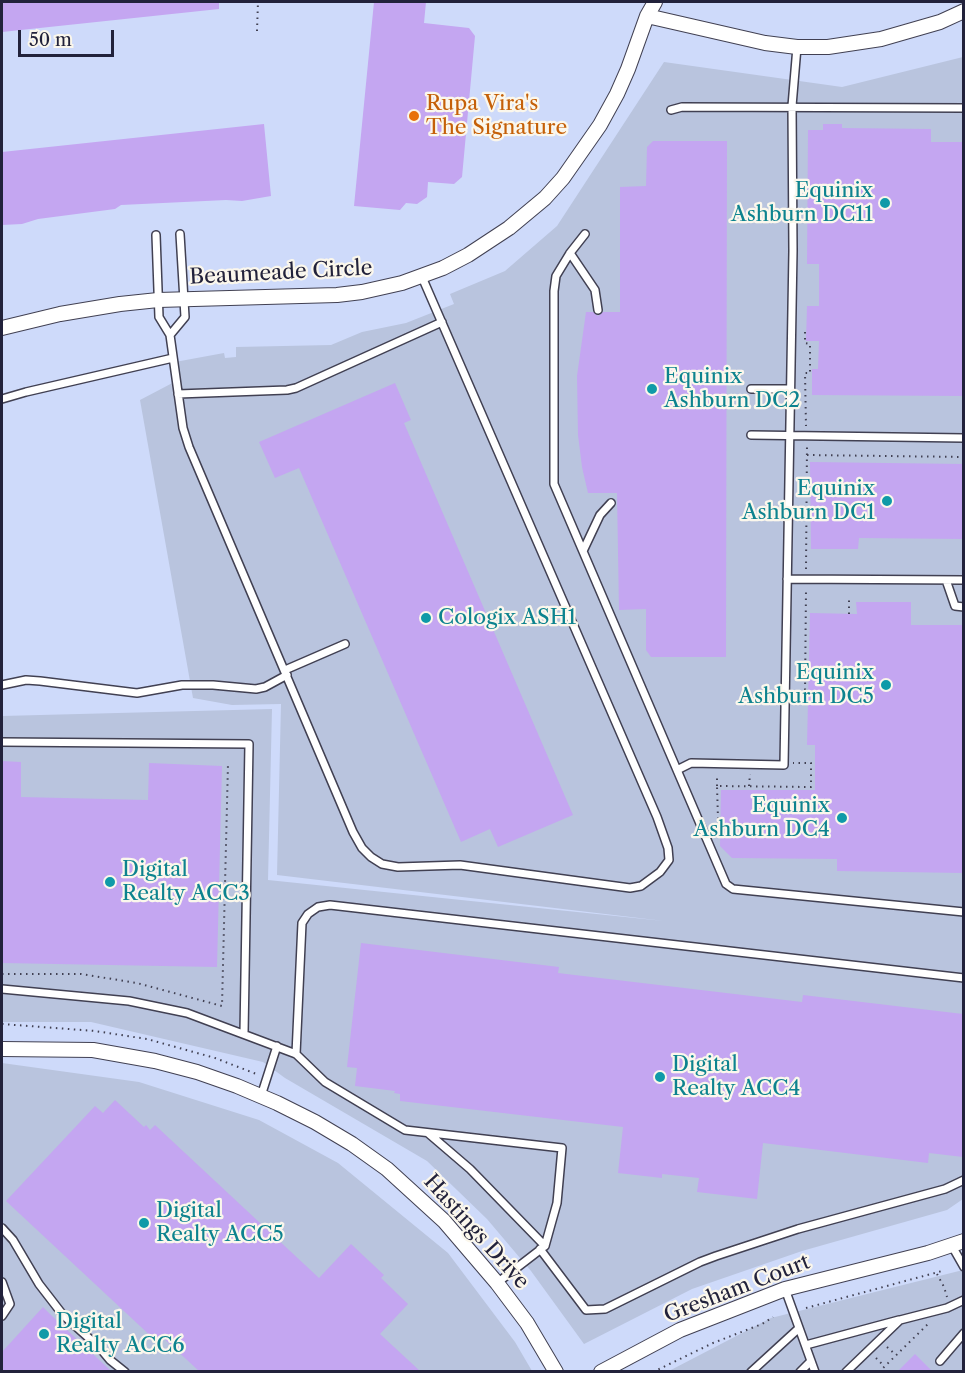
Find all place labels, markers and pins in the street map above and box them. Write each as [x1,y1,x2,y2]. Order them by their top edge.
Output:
place label: Rupa Vira's The Signature [426,91,567,141]
marker: Rupa Vira's The Signature [407,109,421,123]
place label: Equinix Ashburn DC11 [731,178,873,228]
marker: Equinix Ashburn DC11 [878,196,892,210]
place label: Equinix Ashburn DC2 [664,364,800,414]
marker: Equinix Ashburn DC2 [645,382,659,396]
place label: Equinix Ashburn DC1 [742,476,875,526]
marker: Equinix Ashburn DC1 [880,494,894,508]
place label: Cologix ASH1 [438,605,576,631]
marker: Cologix ASH1 [419,611,433,625]
place label: Equinix Ashburn DC5 [738,660,874,710]
marker: Equinix Ashburn DC5 [879,678,893,692]
place label: Equinix Ashburn DC4 [694,793,830,843]
marker: Equinix Ashburn DC4 [835,811,849,825]
place label: Digital Realty ACC3 [122,857,250,907]
marker: Digital Realty ACC3 [103,875,117,889]
place label: Digital Realty ACC4 [672,1052,800,1102]
marker: Digital Realty ACC4 [653,1070,667,1084]
place label: Digital Realty ACC5 [156,1198,284,1248]
marker: Digital Realty ACC5 [137,1216,151,1230]
place label: Digital Realty ACC6 [56,1309,185,1359]
marker: Digital Realty ACC6 [37,1327,51,1341]

